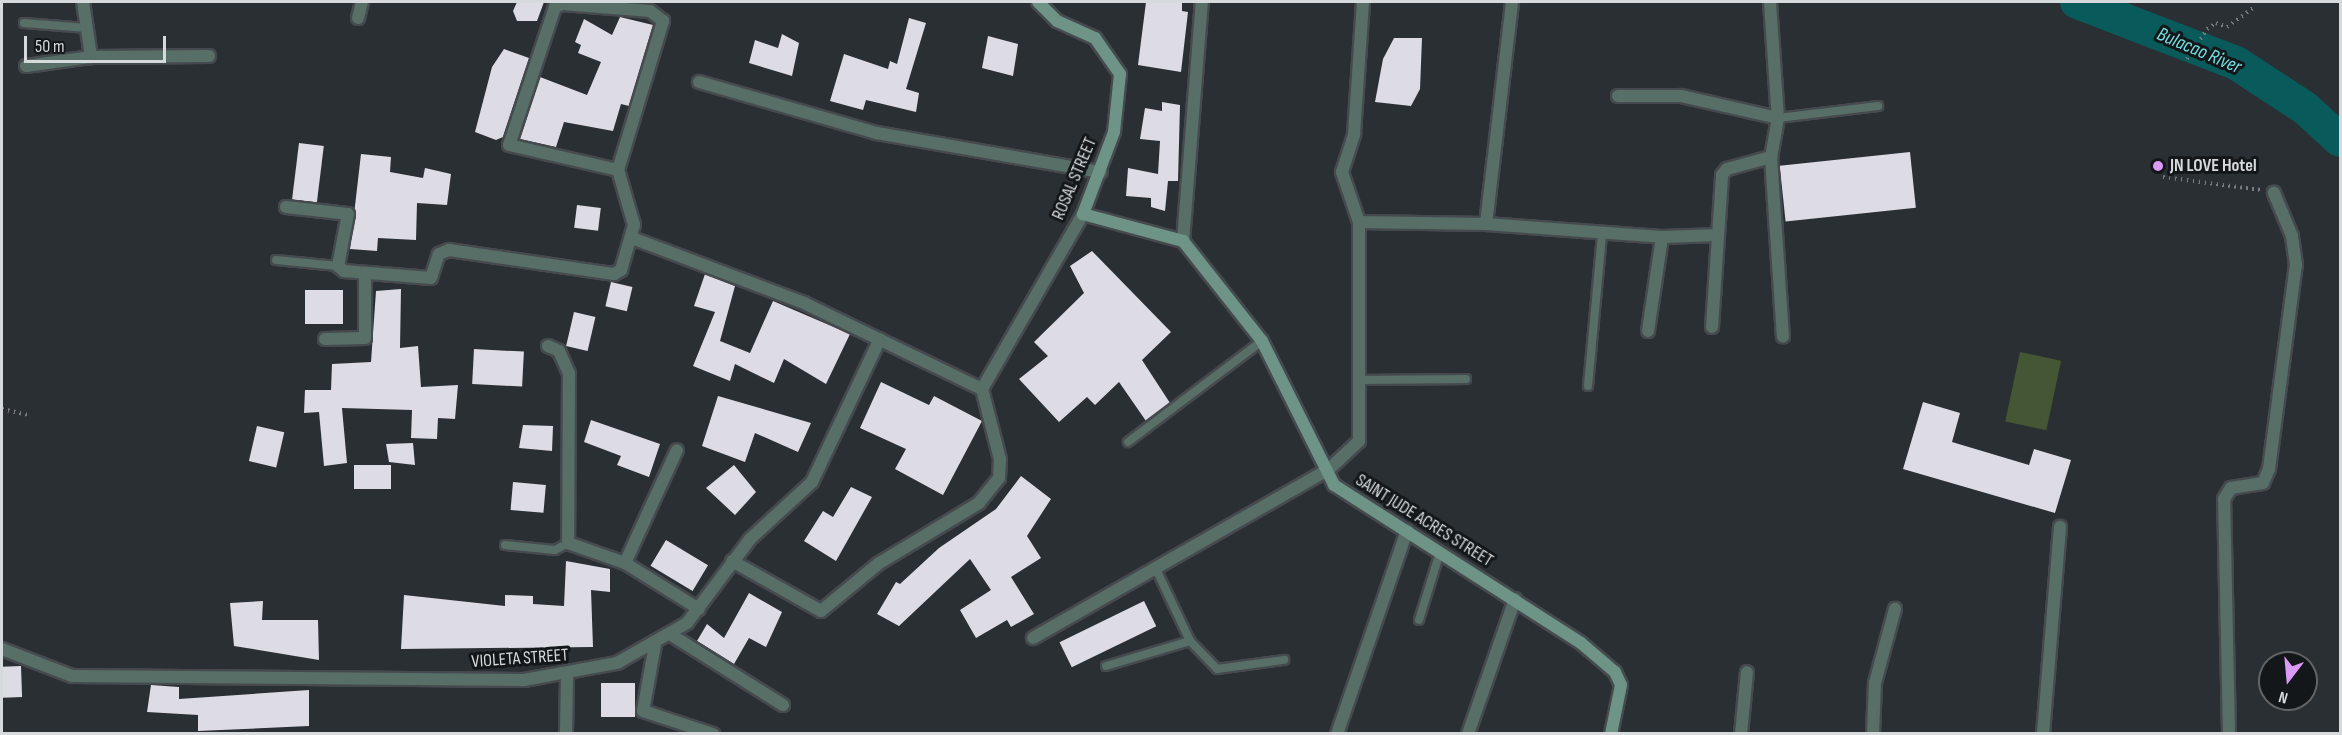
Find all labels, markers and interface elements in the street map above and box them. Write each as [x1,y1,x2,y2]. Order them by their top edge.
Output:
water label: Bulacao River [2153,23,2245,79]
scale bar [27,24,170,62]
text: 50 m [35,36,65,57]
street label: ROSAL STREET [1048,135,1102,223]
place label: JN LOVE Hotel [2170,155,2257,177]
marker: JN LOVE Hotel [2151,159,2165,173]
street label: SAINT JUDE ACRES STREET [1351,470,1497,572]
street label: VIOLETA STREET [471,645,569,673]
north arrow [2258,651,2318,711]
text: N [2277,687,2290,707]

